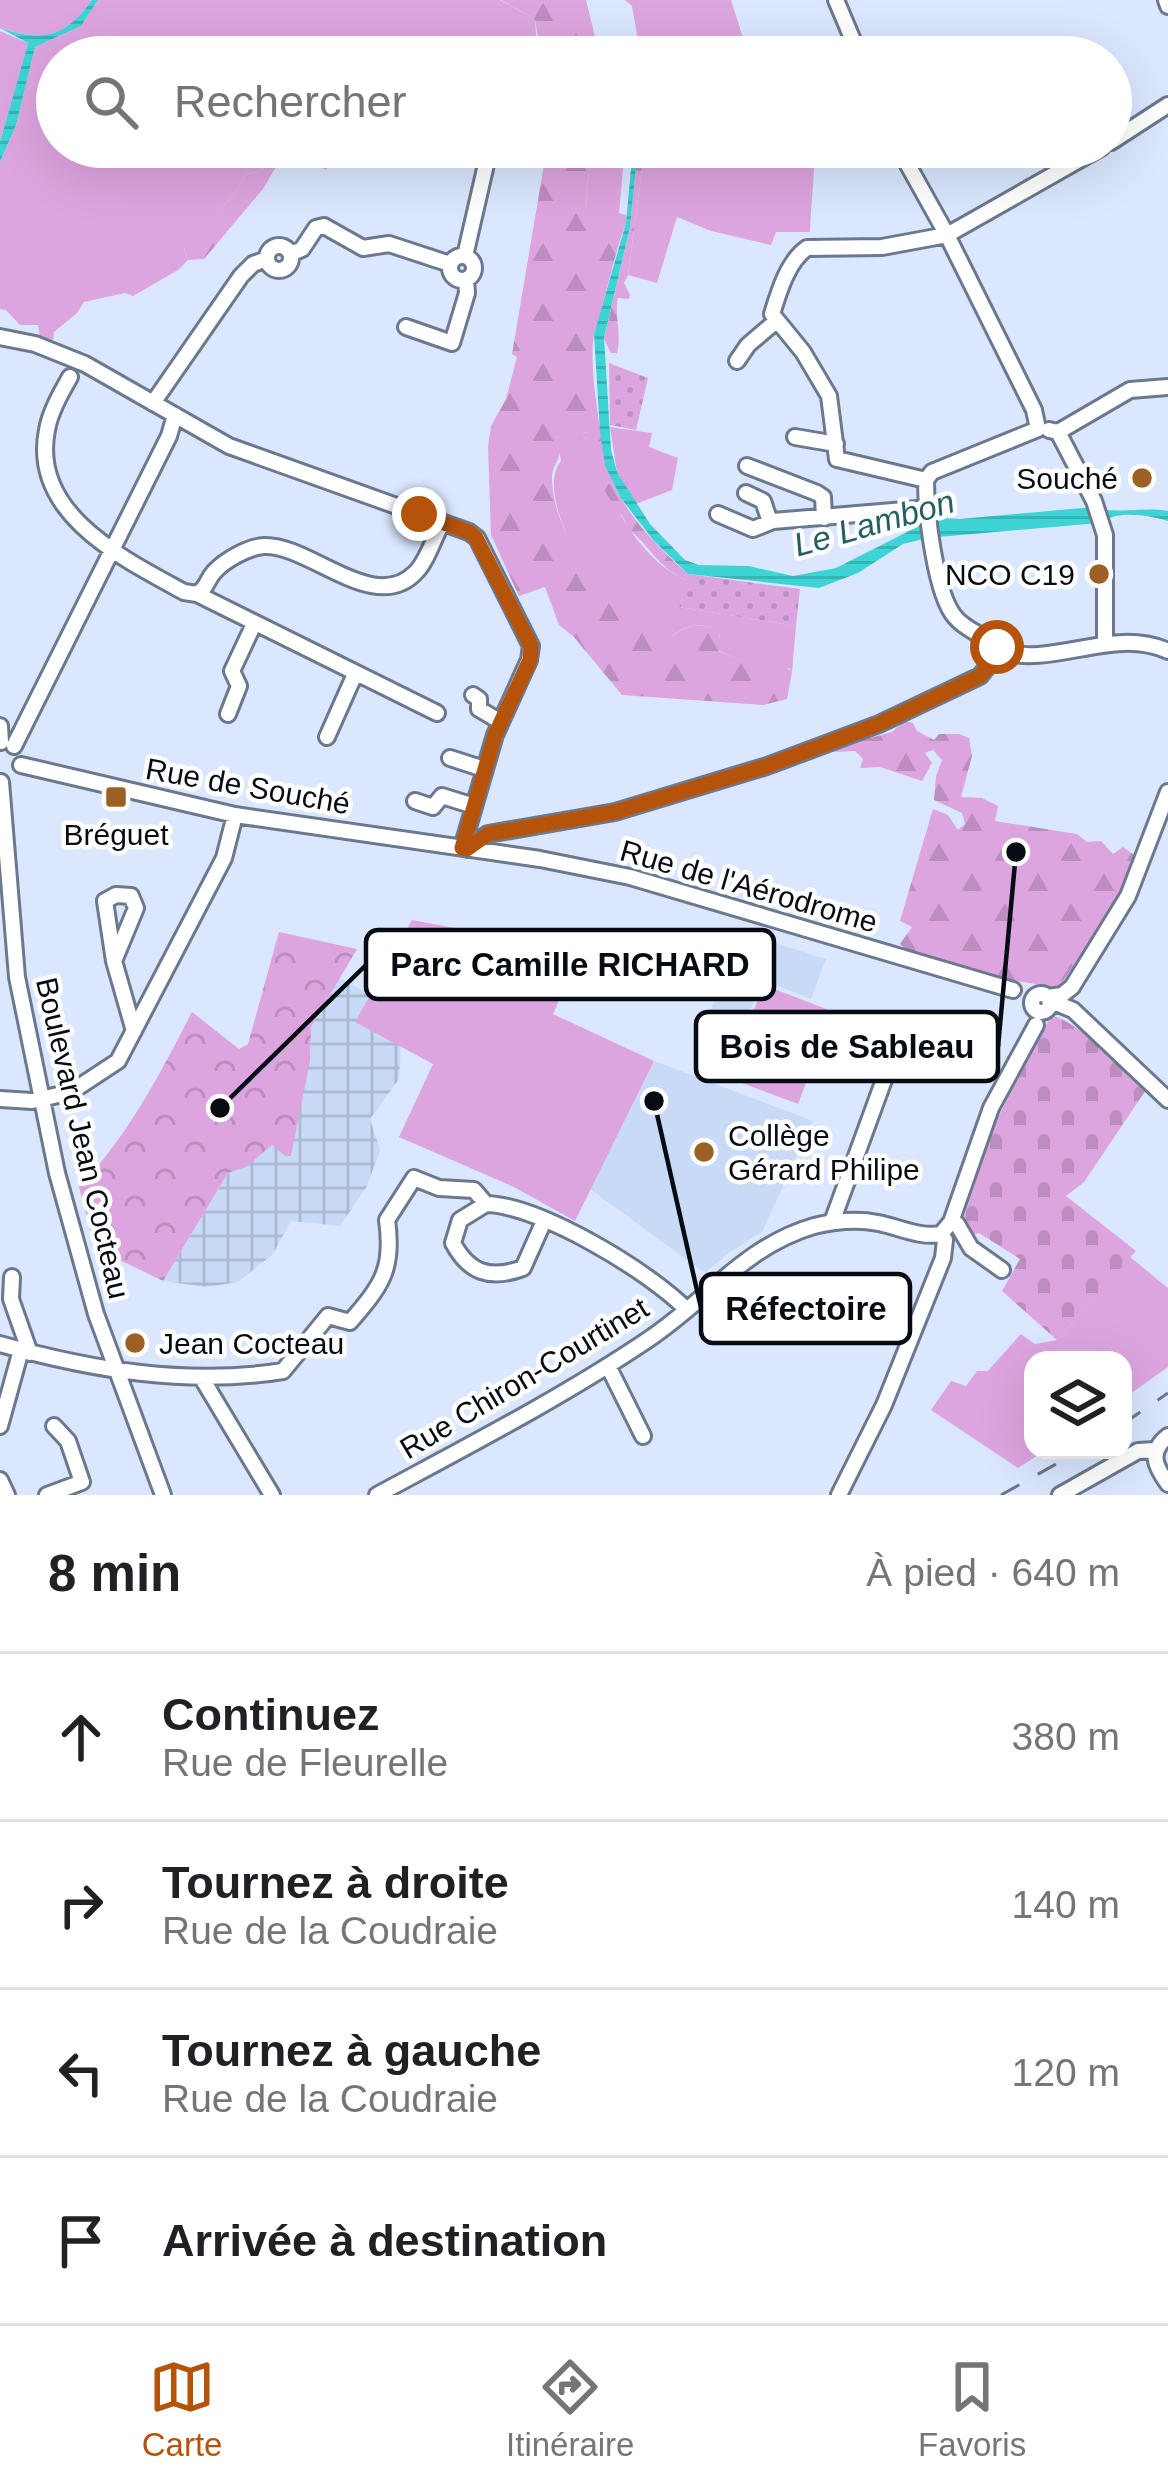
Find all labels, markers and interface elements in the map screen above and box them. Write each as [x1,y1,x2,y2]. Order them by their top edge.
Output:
search box [36,36,1132,168]
icon: search [78,69,144,135]
text: Rechercher [174,76,407,127]
place label: Souché [1016,462,1118,495]
marker: Souché [1129,465,1155,491]
water label: Le Lambon [790,482,958,564]
route end [392,487,446,541]
place label: NCO C19 [945,558,1075,591]
marker: NCO C19 [1086,561,1112,587]
route start [970,620,1024,674]
street label: Rue de Souché [143,752,353,820]
marker: Bréguet [103,784,129,810]
place label: Bréguet [63,818,169,851]
street label: Rue de l'Aérodrome [617,833,881,939]
callout: Parc Camille RICHARD [366,930,774,999]
text: Parc Camille RICHARD [390,946,750,983]
street label: Boulevard Jean Cocteau [30,974,136,1302]
callout: Bois de Sableau [696,1012,998,1081]
text: Bois de Sableau [720,1028,974,1065]
place label: Collège Gérard Philipe [728,1119,920,1186]
marker: Collège Gérard Philipe [691,1139,717,1165]
callout: Réfectoire [701,1274,910,1343]
text: Réfectoire [725,1290,887,1327]
street label: Rue Chiron-Courtinet [394,1291,655,1465]
place label: Jean Cocteau [159,1327,344,1360]
marker: Jean Cocteau [122,1330,148,1356]
map controls [1024,1351,1132,1459]
button: layers [1024,1351,1132,1459]
text: 8 min [48,1545,181,1602]
text: À pied · 640 m [866,1551,1120,1594]
text: Continuez [162,1689,379,1740]
icon: ahead [48,1704,114,1770]
text: 380 m [1012,1715,1120,1758]
text: Rue de Fleurelle [162,1741,448,1784]
text: Tournez à droite [162,1857,509,1908]
icon: right [48,1872,114,1938]
text: 140 m [1012,1883,1120,1926]
text: Rue de la Coudraie [162,1909,498,1952]
text: Tournez à gauche [162,2025,541,2076]
icon: left [48,2040,114,2106]
text: 120 m [1012,2051,1120,2094]
text: Rue de la Coudraie [162,2077,498,2120]
icon: arrive [48,2208,114,2274]
text: Arrivée à destination [162,2215,607,2266]
tab: Carte [142,2354,222,2464]
tab: Itinéraire [506,2354,634,2464]
tab: Favoris [918,2354,1026,2464]

